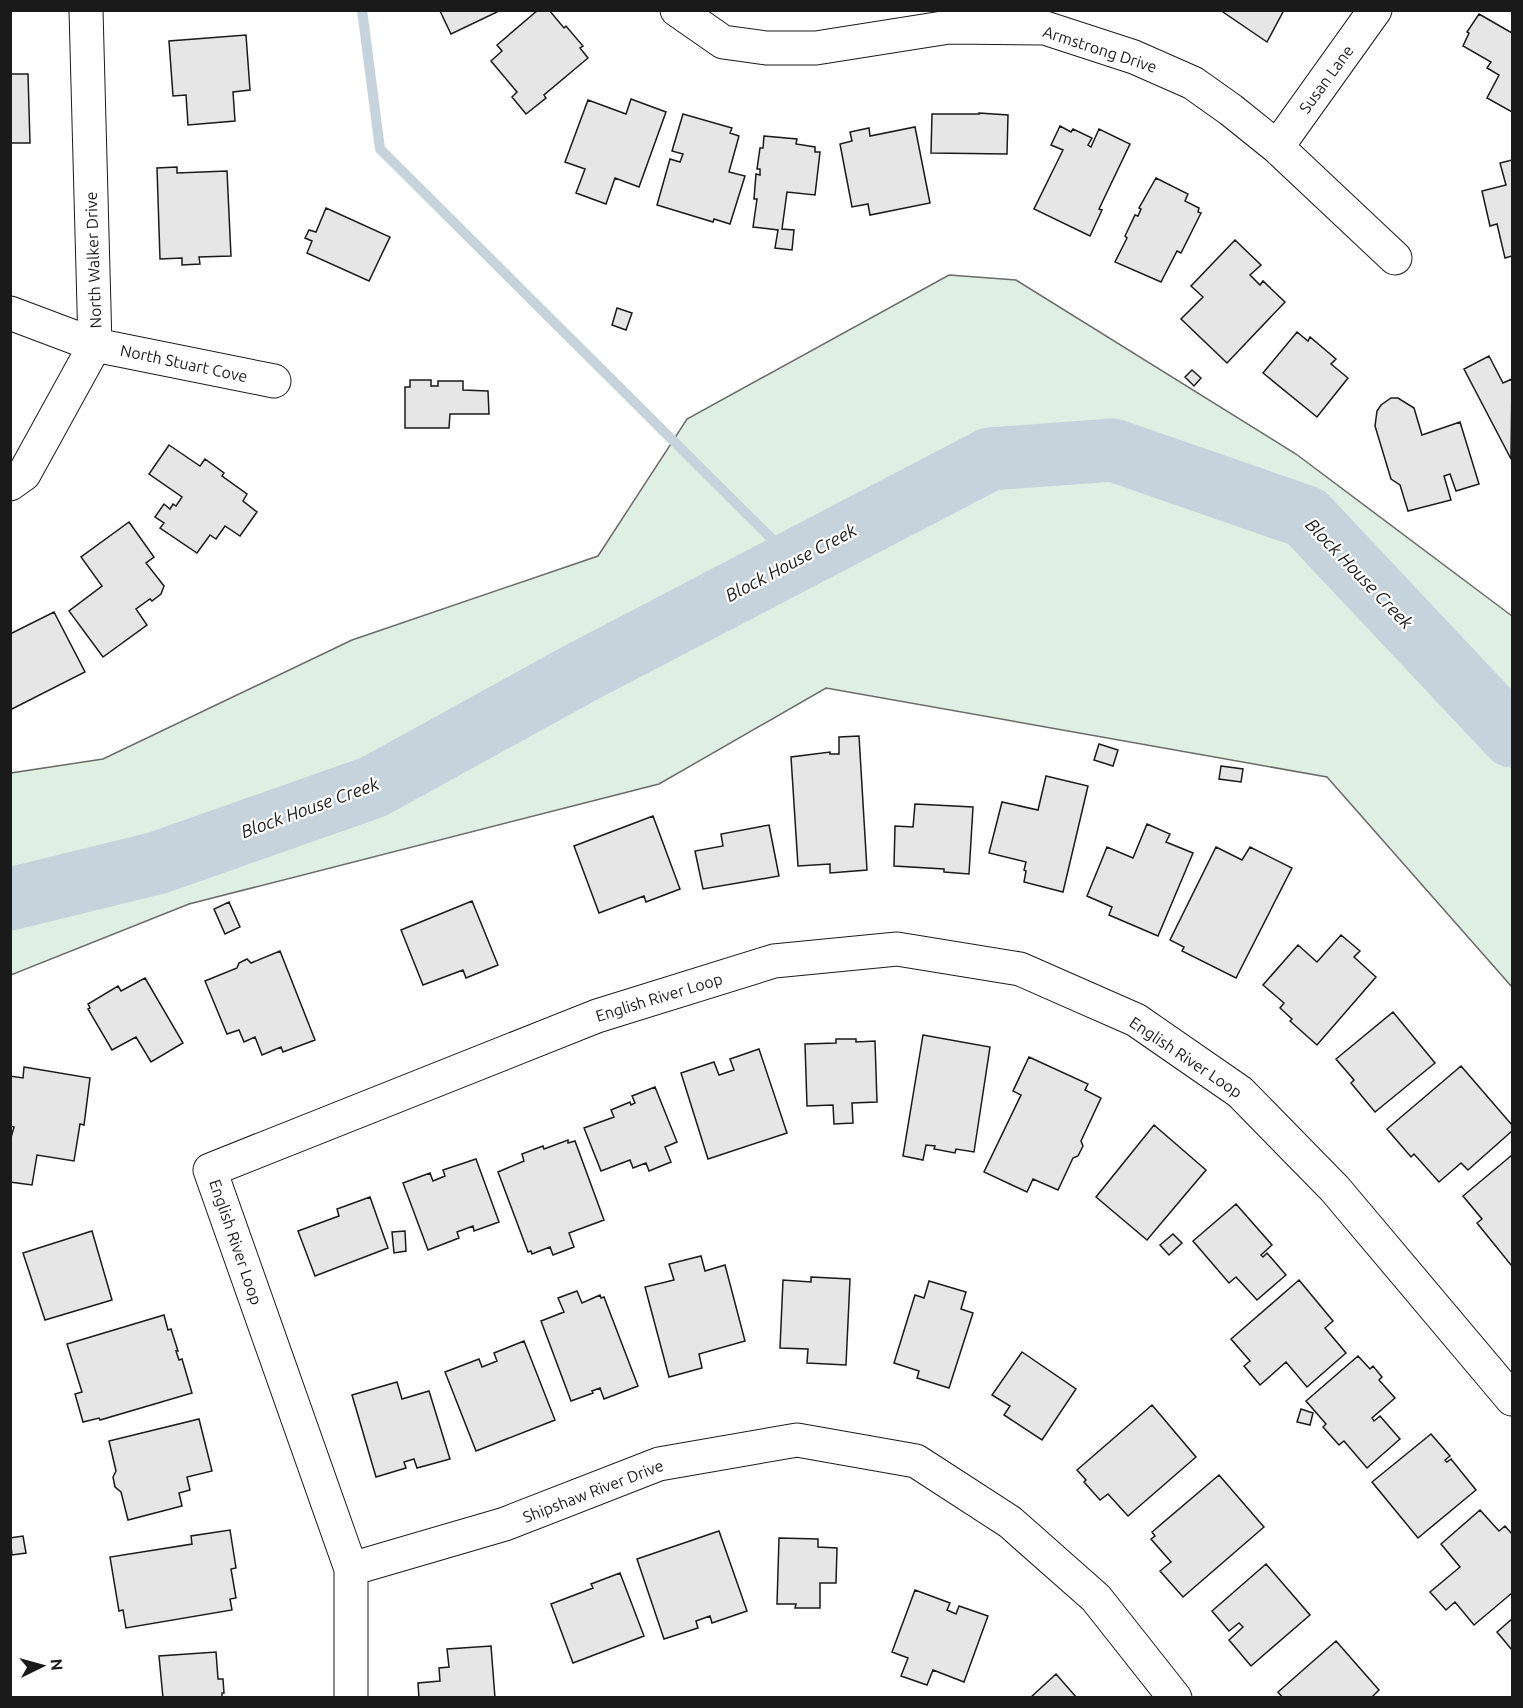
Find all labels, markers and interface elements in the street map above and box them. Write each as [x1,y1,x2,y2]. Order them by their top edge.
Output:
street label: Armstrong Drive [1041,22,1159,76]
street label: Susan Lane [1295,41,1357,117]
street label: North Walker Drive [82,191,104,329]
street label: North Stuart Cove [119,341,249,385]
water label: Block House Creek [1302,514,1418,633]
water label: Block House Creek [722,519,860,605]
water label: Block House Creek [238,773,382,841]
street label: English River Loop [593,969,725,1025]
street label: English River Loop [1126,1013,1246,1101]
street label: English River Loop [206,1177,266,1307]
street label: Shipshaw River Drive [520,1456,666,1526]
north arrow [12,1636,72,1696]
text: N [47,1658,66,1671]

